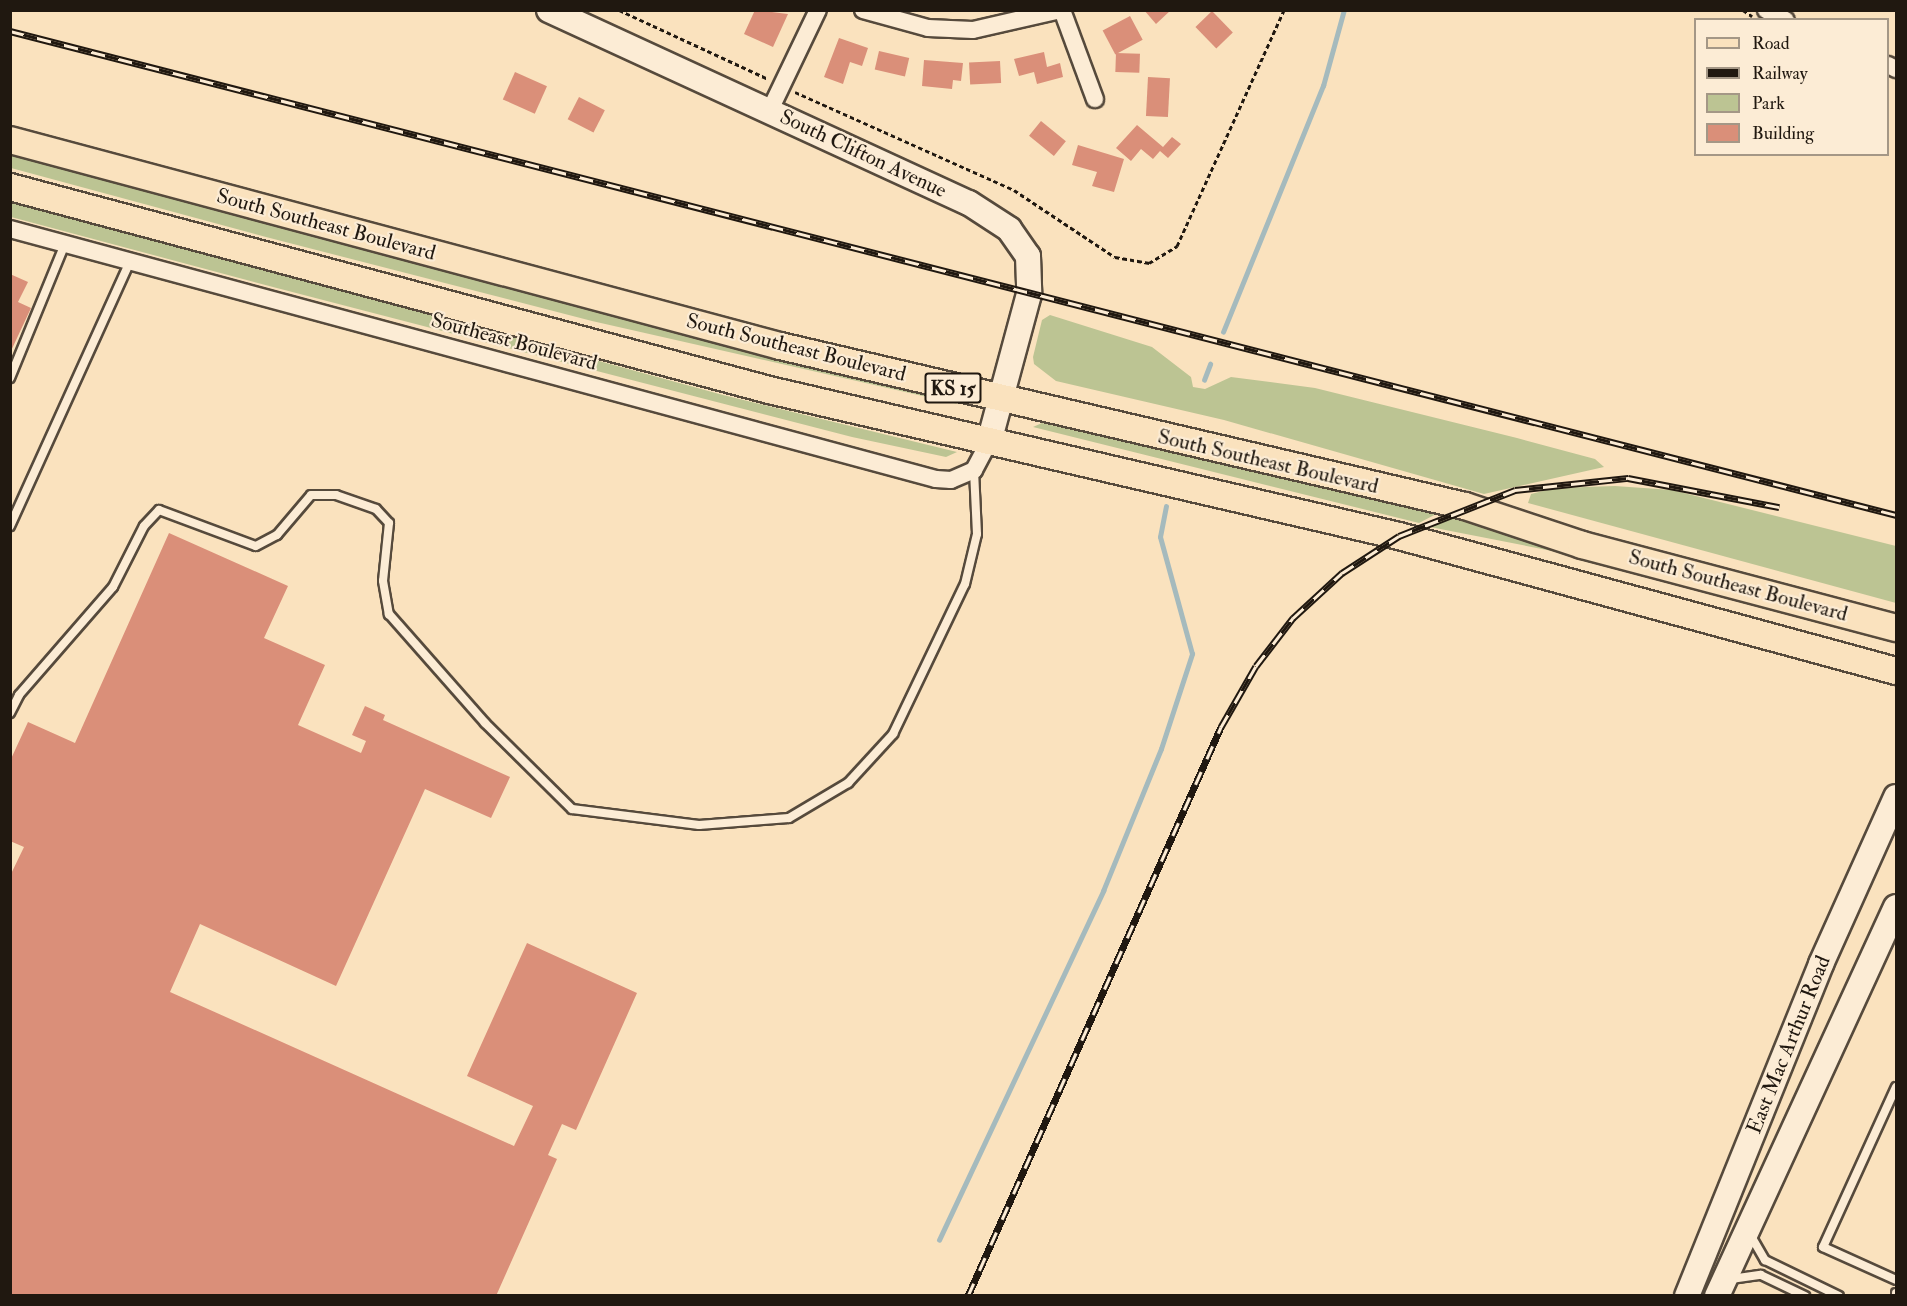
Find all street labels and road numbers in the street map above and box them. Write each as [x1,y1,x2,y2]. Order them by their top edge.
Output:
street label: South Clifton Avenue [776,104,950,204]
street label: South Southeast Boulevard [214,184,438,266]
street label: Southeast Boulevard [428,308,600,376]
street label: South Southeast Boulevard [684,308,908,388]
road number: KS 15 [923,371,983,405]
street label: South Southeast Boulevard [1155,424,1381,500]
street label: South Southeast Boulevard [1626,545,1850,627]
street label: East Mac Arthur Road [1742,952,1836,1138]

